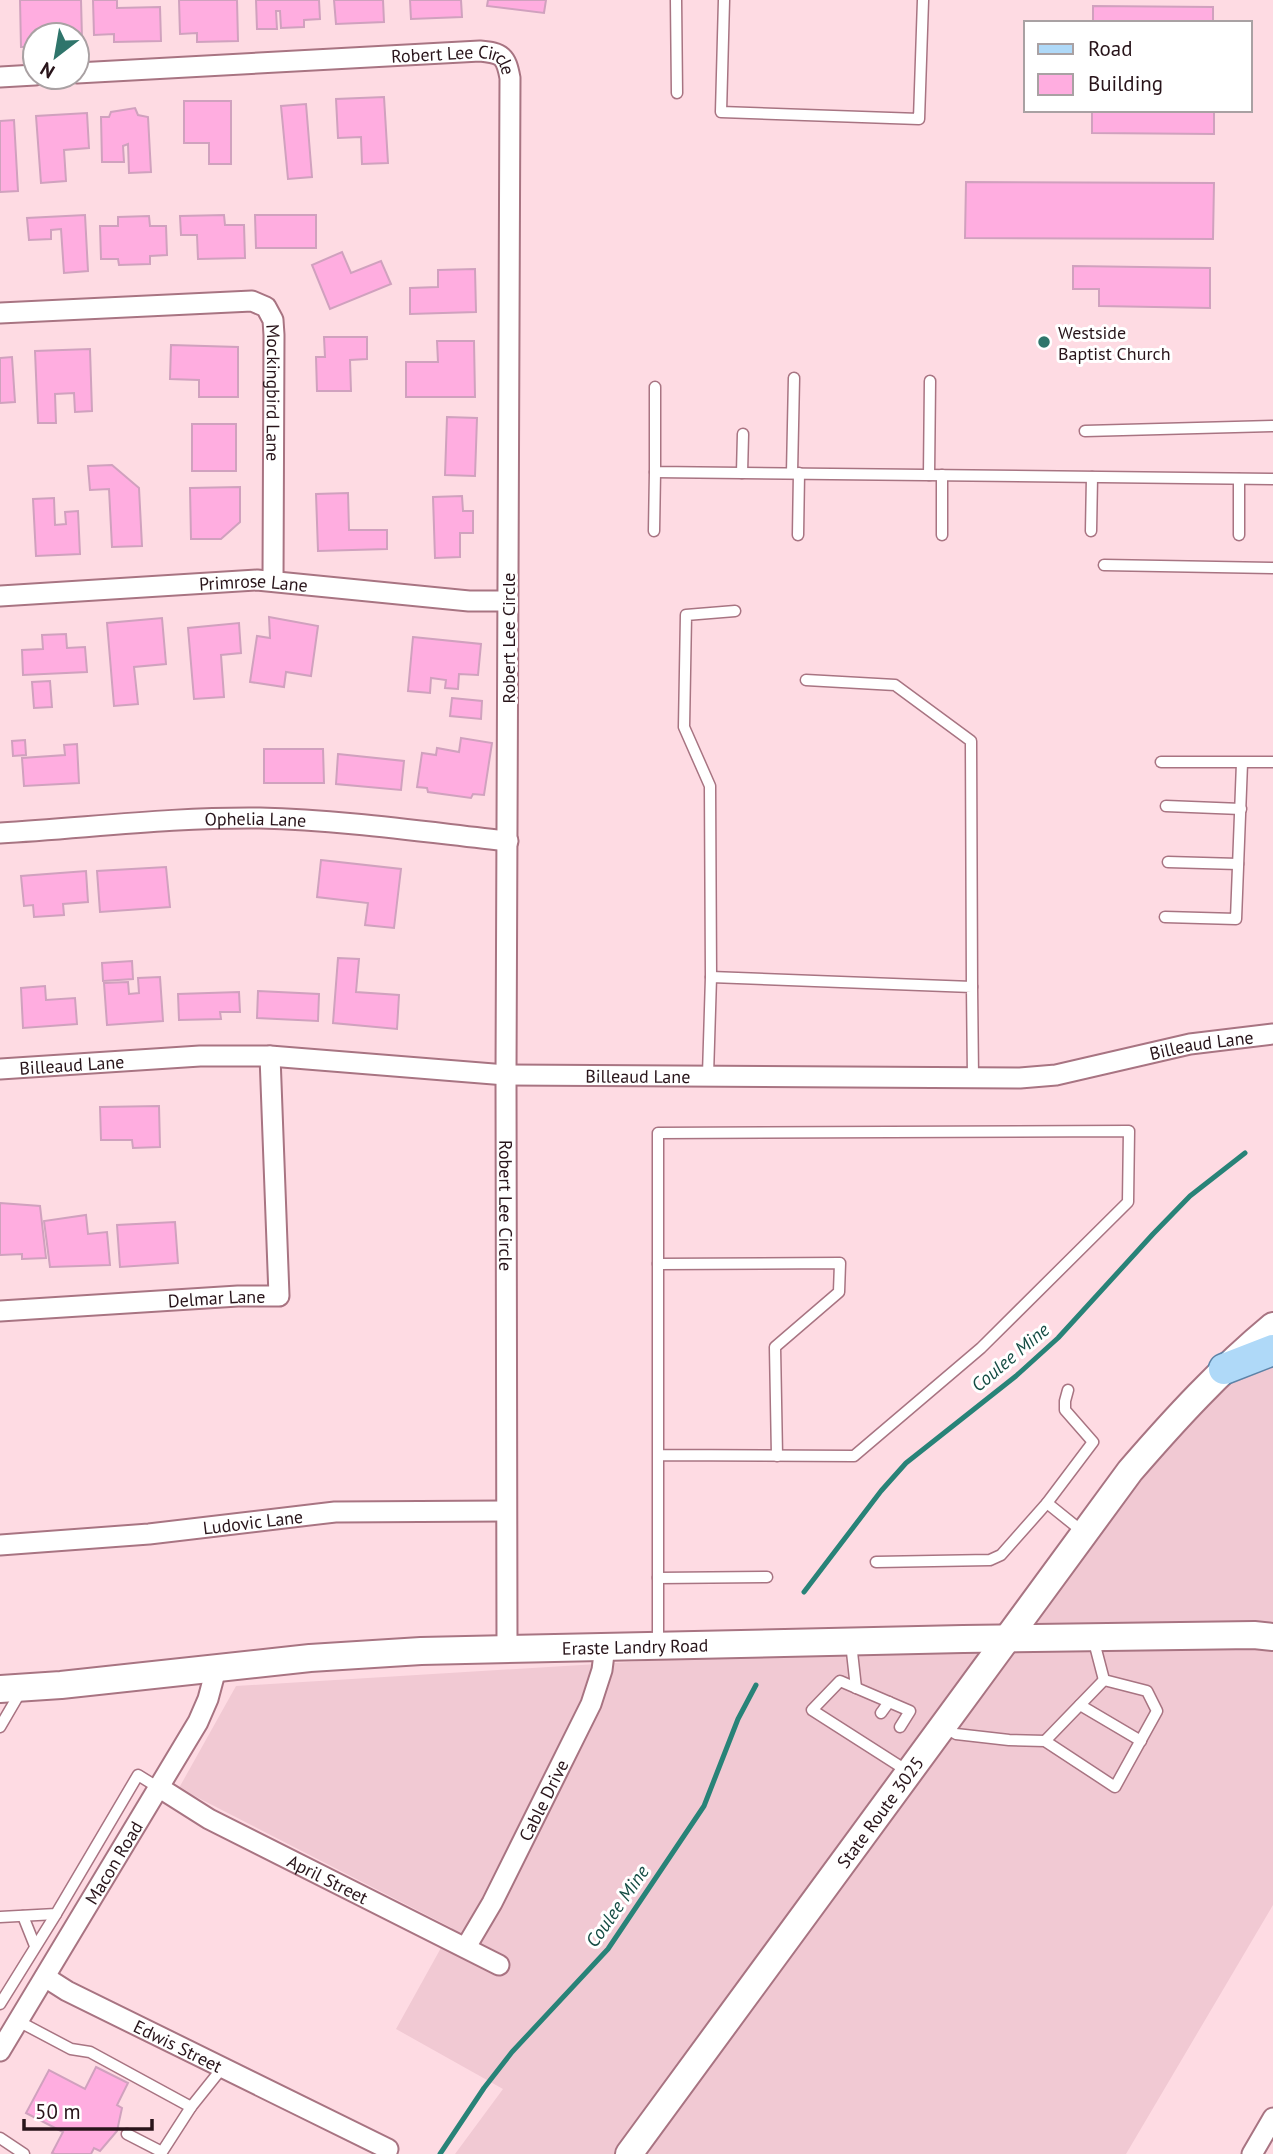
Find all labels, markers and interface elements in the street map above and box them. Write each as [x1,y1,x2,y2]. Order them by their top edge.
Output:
north arrow [21,21,91,91]
legend [1024,21,1252,112]
text: Road [1088,35,1132,62]
street label: Robert Lee Circle [390,39,520,77]
text: N [36,57,59,84]
text: Building [1088,70,1163,97]
place label: Westside Baptist Church [1058,321,1171,365]
street label: Mockingbird Lane [262,323,286,461]
marker: Westside Baptist Church [1036,334,1052,350]
street label: Primrose Lane [198,569,309,596]
street label: Robert Lee Circle [497,573,520,703]
street label: Ophelia Lane [204,806,307,832]
street label: Billeaud Lane [1147,1025,1255,1065]
street label: Billeaud Lane [19,1049,125,1079]
street label: Billeaud Lane [585,1064,690,1088]
street label: Robert Lee Circle [495,1140,518,1271]
street label: Delmar Lane [167,1285,265,1312]
water label: Coulee Mine [966,1317,1054,1397]
street label: Ludovic Lane [202,1504,304,1539]
street label: Eraste Landry Road [562,1633,709,1659]
street label: State Route 3025 [831,1752,928,1872]
street label: Cable Drive [513,1755,573,1845]
street label: Macon Road [80,1817,147,1908]
street label: April Street [284,1849,372,1909]
water label: Coulee Mine [580,1860,654,1952]
street label: Edwis Street [130,2014,226,2077]
scale bar [24,2088,152,2132]
text: 50 m [35,2098,81,2125]

